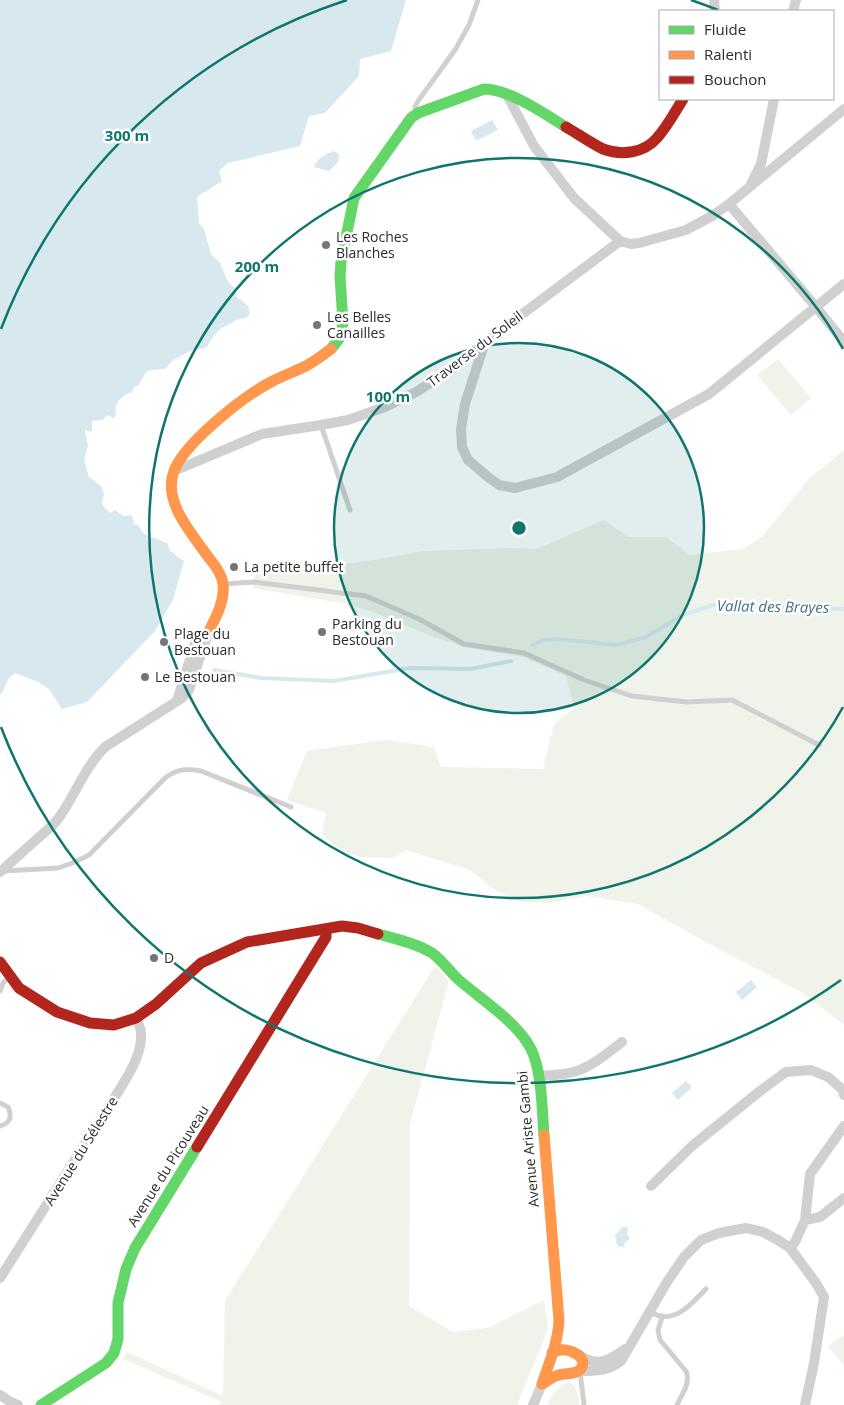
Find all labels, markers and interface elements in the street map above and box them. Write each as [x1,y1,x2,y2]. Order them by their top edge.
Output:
legend [659,10,834,100]
text: Fluide [704,19,746,39]
text: Ralenti [704,44,752,64]
text: Bouchon [704,69,767,89]
text: 300 m [105,125,149,145]
place label: Les Roches Blanches [336,227,409,262]
marker: Les Roches Blanches [320,239,332,251]
text: 200 m [235,256,279,276]
street label: Traverse du Soleil [423,306,526,391]
place label: Les Belles Canailles [327,307,391,342]
marker: Les Belles Canailles [311,319,323,331]
text: 100 m [366,386,410,406]
centre of rings [510,519,528,537]
place label: La petite buffet [244,557,344,576]
marker: La petite buffet [228,561,240,573]
water label: Vallat des Brayes [717,595,830,617]
place label: Parking du Bestouan [332,614,402,649]
place label: Plage du Bestouan [174,624,236,659]
marker: Parking du Bestouan [316,626,328,638]
marker: Plage du Bestouan [158,636,170,648]
place label: Le Bestouan [155,667,236,686]
marker: Le Bestouan [139,671,151,683]
place label: D [164,948,174,967]
marker: D [148,952,160,964]
street label: Avenue Ariste Gambi [512,1070,543,1208]
street label: Avenue du Sélestre [39,1092,122,1209]
street label: Avenue du Picouveau [122,1101,213,1230]

